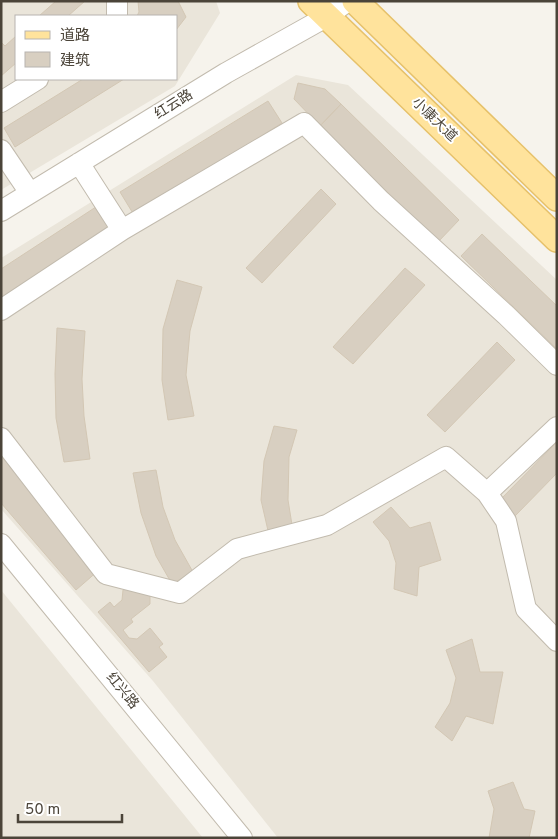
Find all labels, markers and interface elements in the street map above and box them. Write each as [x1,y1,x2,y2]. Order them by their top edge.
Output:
legend [15,15,178,80]
text: 道路 [60,27,90,46]
text: 建筑 [60,52,90,71]
street label: 红云路 [152,87,196,123]
street label: 小康大道 [408,94,460,146]
street label: 红兴路 [102,669,142,713]
scale bar [18,792,121,824]
text: 50 m [25,801,60,820]

